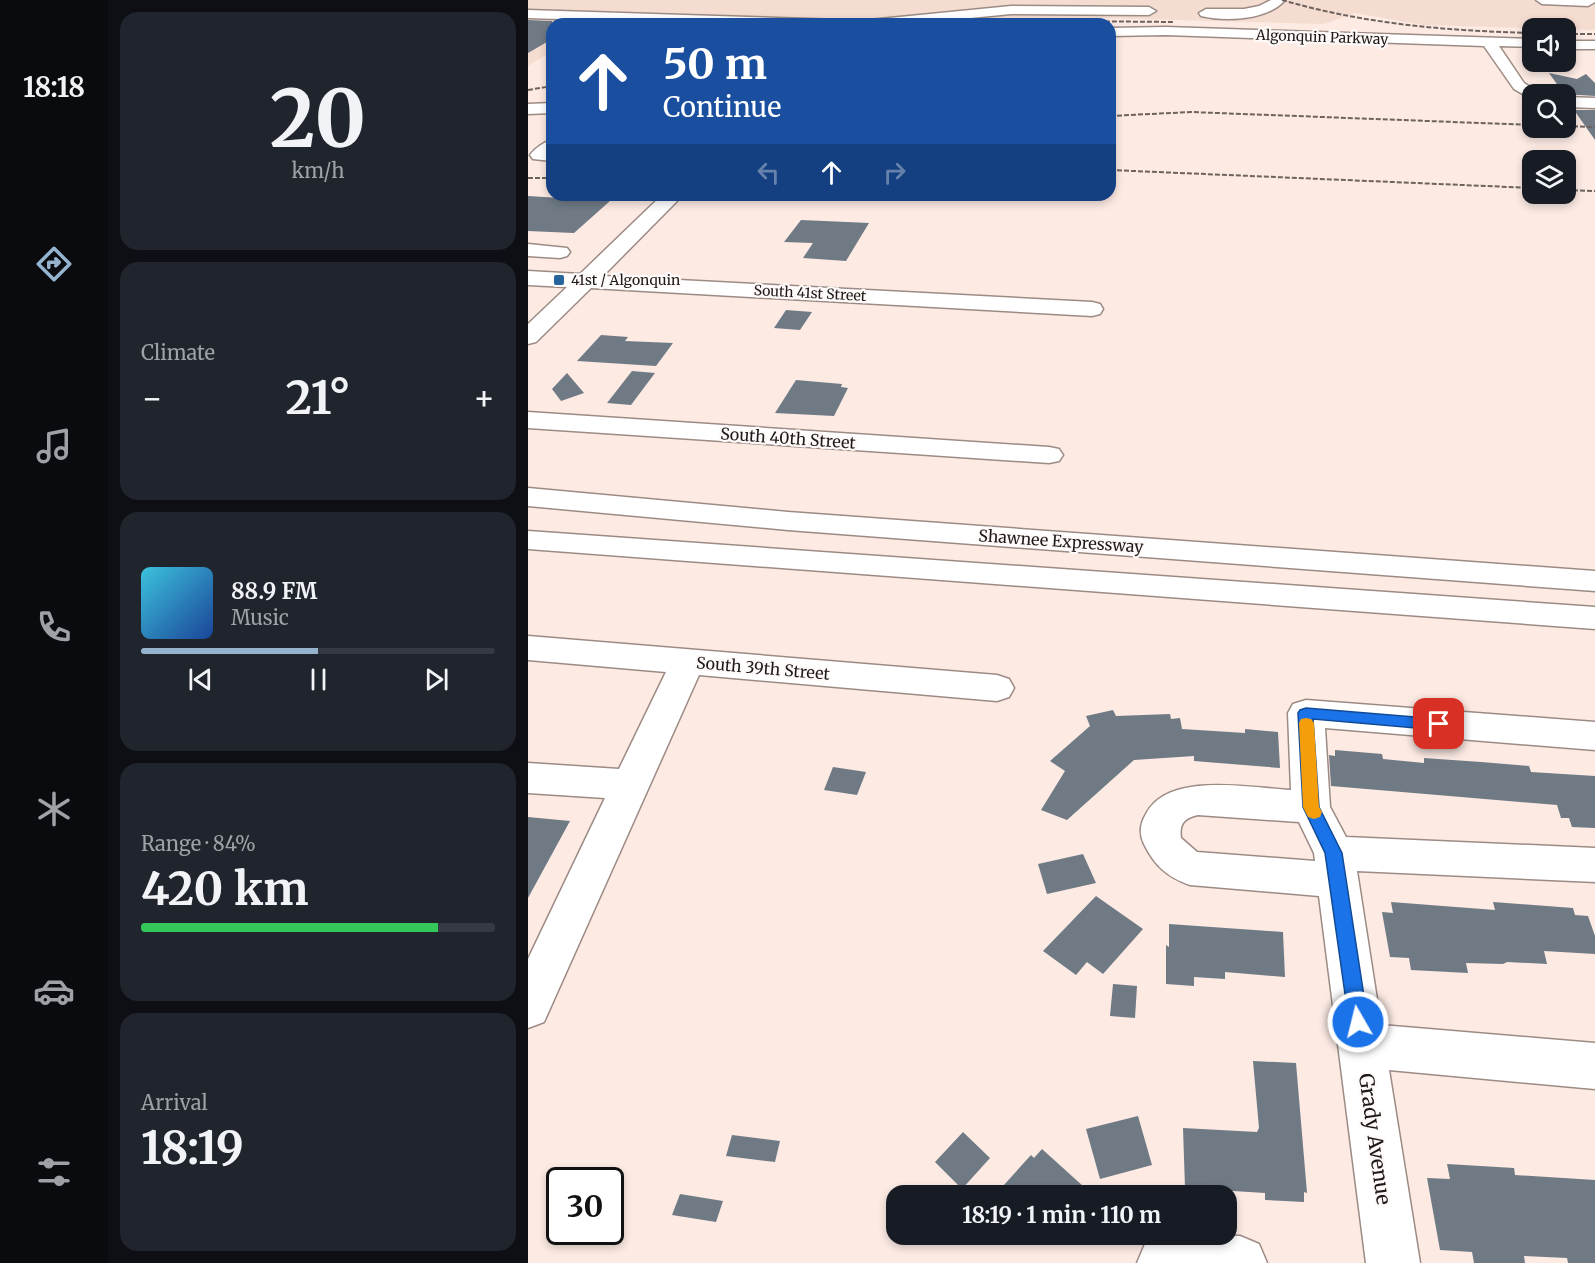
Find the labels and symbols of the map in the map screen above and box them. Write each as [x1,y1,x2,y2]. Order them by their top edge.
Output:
street label: Algonquin Parkway [1254,26,1389,48]
place label: 41st / Algonquin [571,271,680,289]
marker: 41st / Algonquin [552,273,566,287]
street label: South 41st Street [753,281,867,305]
street label: South 40th Street [720,423,857,453]
street label: Shawnee Expressway [978,525,1145,557]
street label: South 39th Street [695,652,831,684]
pin [1413,698,1464,749]
position arrow [1326,990,1390,1054]
street label: Grady Avenue [1354,1072,1397,1206]
speed limit sign: 30 [546,1167,624,1245]

